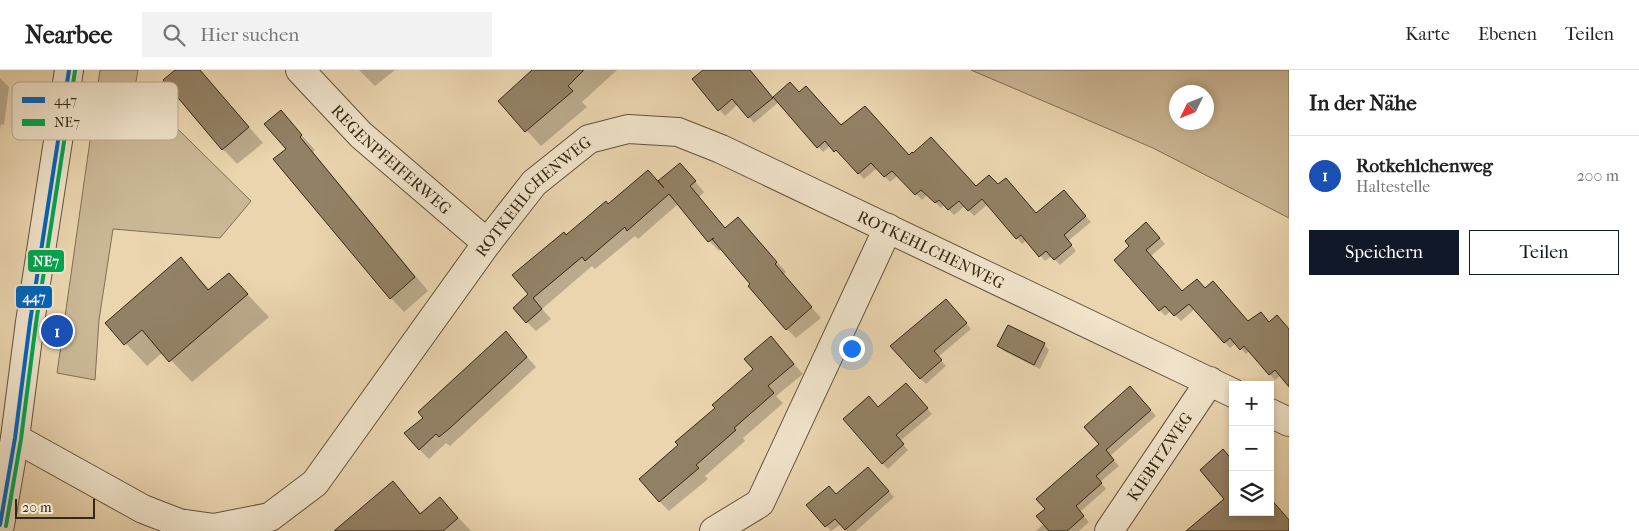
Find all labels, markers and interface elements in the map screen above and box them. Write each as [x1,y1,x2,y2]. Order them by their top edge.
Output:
search box [142,12,492,57]
text: Nearbee [25,21,112,49]
icon: search [160,21,188,49]
text: Hier suchen [200,24,299,46]
text: Karte [1405,24,1450,45]
text: Ebenen [1478,24,1537,45]
text: Teilen [1565,24,1614,45]
legend [12,82,178,140]
north arrow [1169,85,1214,130]
text: In der Nähe [1309,91,1417,115]
text: 447 [54,92,77,109]
street label: REGENPFEIFERWEG [328,100,455,218]
text: NE7 [54,114,80,131]
street label: ROTKEHLCHENWEG [471,132,595,260]
text: Rotkehlchenweg [1356,155,1493,177]
text: 1 [1322,166,1328,185]
text: 200 m [1576,166,1619,185]
text: Haltestelle [1356,177,1430,196]
street label: ROTKEHLCHENWEG [855,206,1008,292]
button: Speichern [1309,230,1459,275]
button: Teilen [1469,230,1619,275]
line badge: NE7 [27,249,65,273]
text: NE7 [33,253,59,270]
line badge: 447 [15,285,53,309]
text: 447 [22,289,46,306]
pin: 1 [41,312,73,350]
your location [839,336,865,362]
map controls [1229,381,1274,516]
button: + [1229,381,1274,426]
street label: KIEBITZWEG [1123,408,1196,504]
button: − [1229,426,1274,471]
button: layers [1229,471,1274,516]
scale bar [15,496,95,519]
text: 20 m [22,499,52,516]

